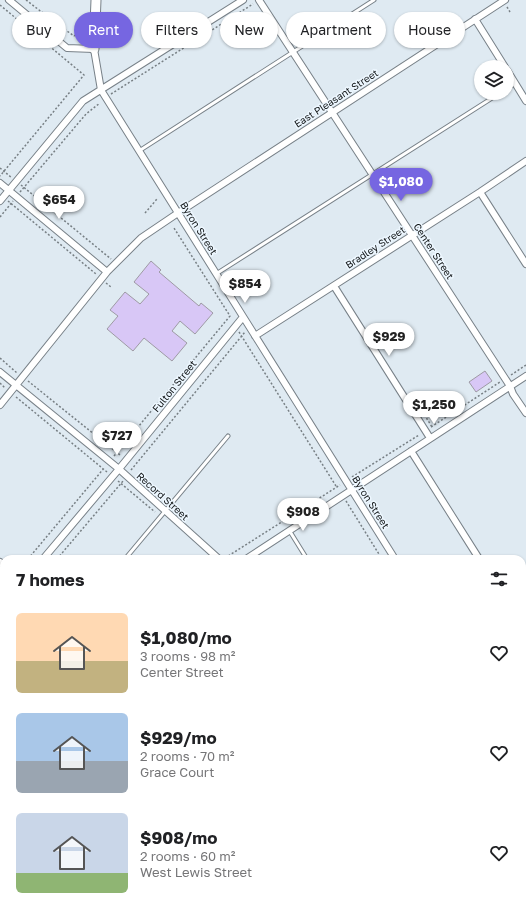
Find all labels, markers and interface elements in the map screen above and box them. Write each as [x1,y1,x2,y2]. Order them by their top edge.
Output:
chip: Buy [12,12,66,48]
chip: Rent [74,12,133,48]
chip: Filters [141,12,212,48]
chip: New [220,12,278,48]
chip: Apartment [286,12,386,48]
chip: House [394,12,465,48]
map controls [474,60,514,100]
button: layers [474,60,514,100]
street label: East Pleasant Street [292,66,380,130]
pin: $1,080 [368,168,434,202]
text: $1,080 [379,173,423,189]
pin: $654 [35,186,83,220]
text: $654 [42,191,76,207]
street label: Byron Street [178,199,220,257]
street label: Center Street [411,221,457,281]
street label: Bradley Street [343,223,407,271]
pin: $854 [221,270,269,304]
text: $854 [228,275,262,291]
pin: $929 [365,323,413,357]
text: $929 [372,328,406,344]
street label: Fulton Street [149,358,199,414]
pin: $1,250 [401,391,467,425]
text: $1,250 [412,396,456,412]
pin: $727 [93,422,141,456]
text: $727 [102,427,132,443]
street label: Record Street [134,469,192,523]
street label: Byron Street [350,473,392,531]
pin: $908 [279,498,327,532]
text: $908 [286,503,320,519]
icon: filters [488,568,510,590]
text: 7 homes [16,569,84,590]
text: $1,080/mo [140,627,232,648]
icon: home [48,629,96,677]
icon: heart [488,642,510,664]
text: 3 rooms · 98 m² [140,648,235,664]
text: Center Street [140,664,224,680]
text: $929/mo [140,727,217,748]
icon: home [48,729,96,777]
icon: heart [488,742,510,764]
text: 2 rooms · 70 m² [140,748,235,764]
text: Grace Court [140,764,214,780]
text: $908/mo [140,827,217,848]
icon: home [48,829,96,877]
icon: heart [488,842,510,864]
text: 2 rooms · 60 m² [140,848,236,864]
text: West Lewis Street [140,864,252,880]

